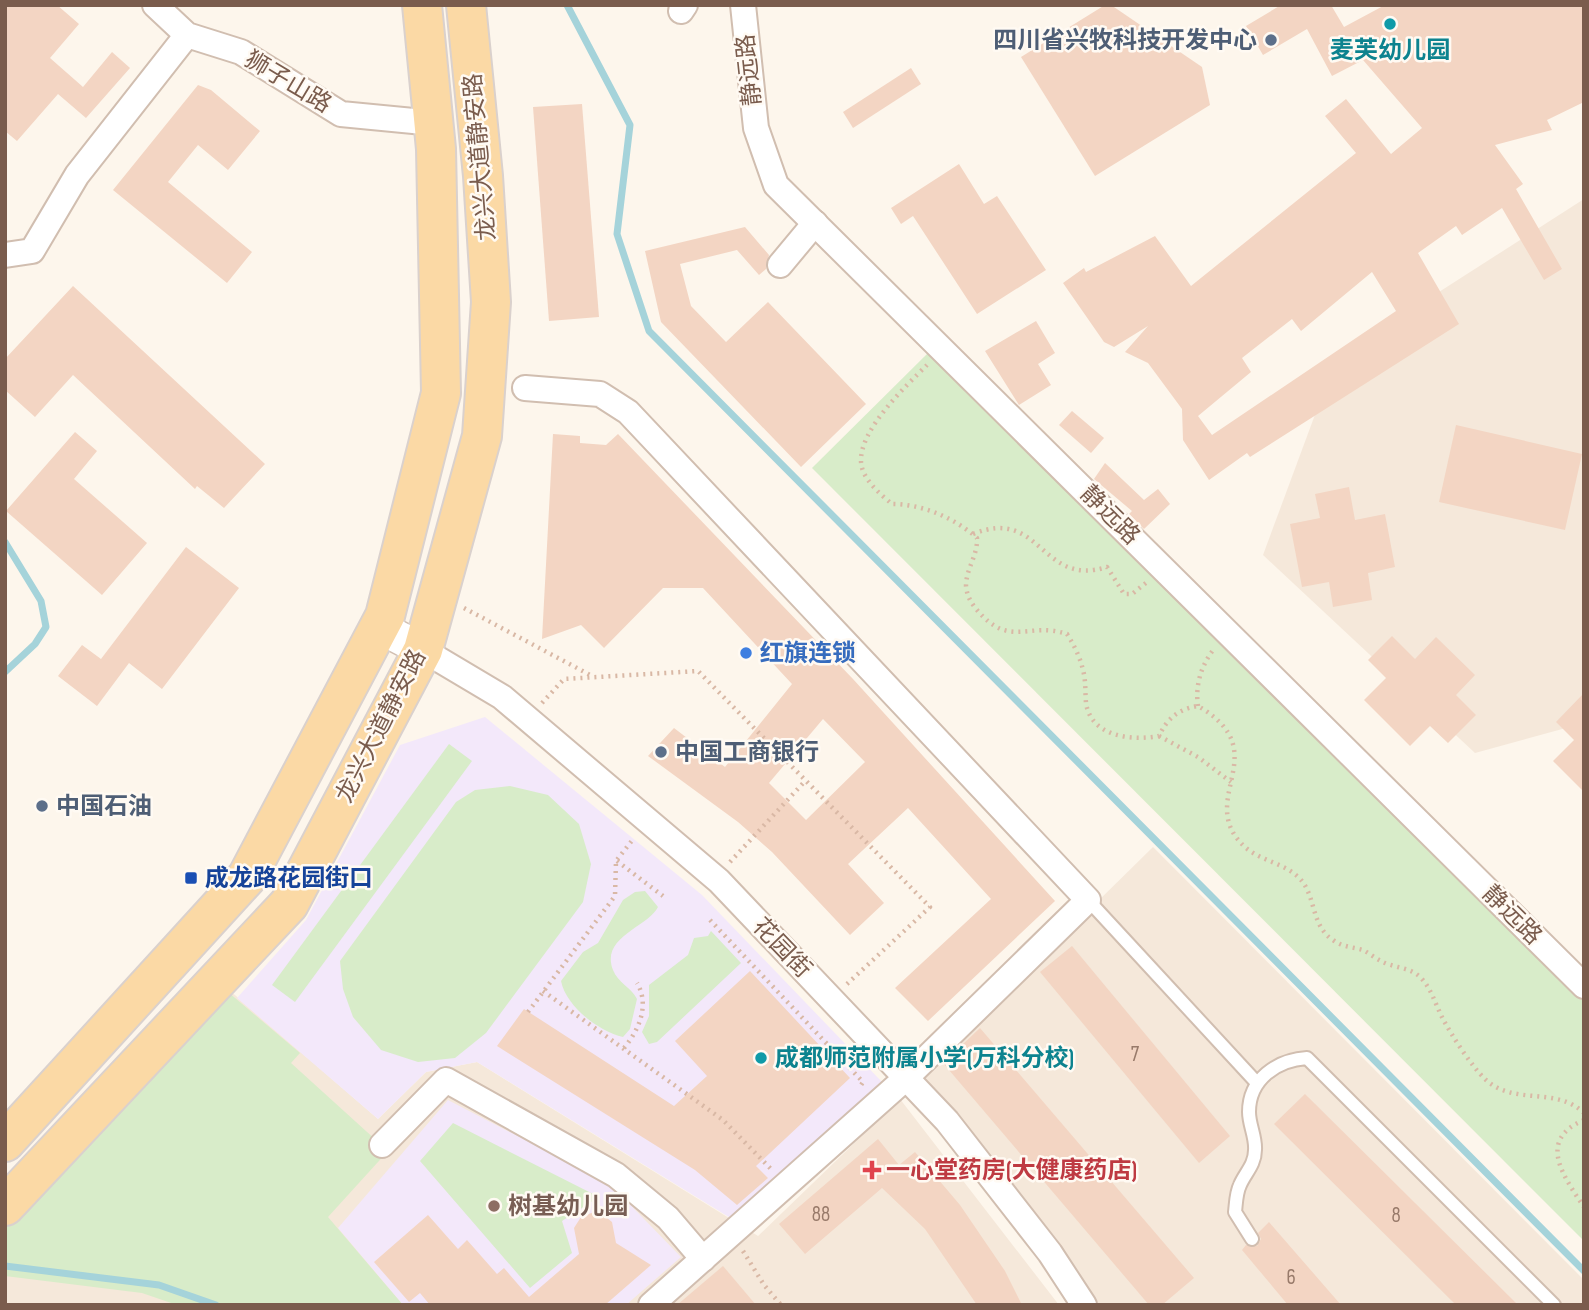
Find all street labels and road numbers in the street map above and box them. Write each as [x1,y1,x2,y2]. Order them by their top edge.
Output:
street label: 静远路 [731,33,767,107]
street label: 狮子山路 [239,45,337,119]
street label: 龙兴大道静安路 [458,72,502,242]
street label: 静远路 [1074,479,1146,551]
street label: 龙兴大道静安路 [330,645,432,807]
street label: 静远路 [1476,879,1548,951]
street label: 花园街 [747,912,817,984]

